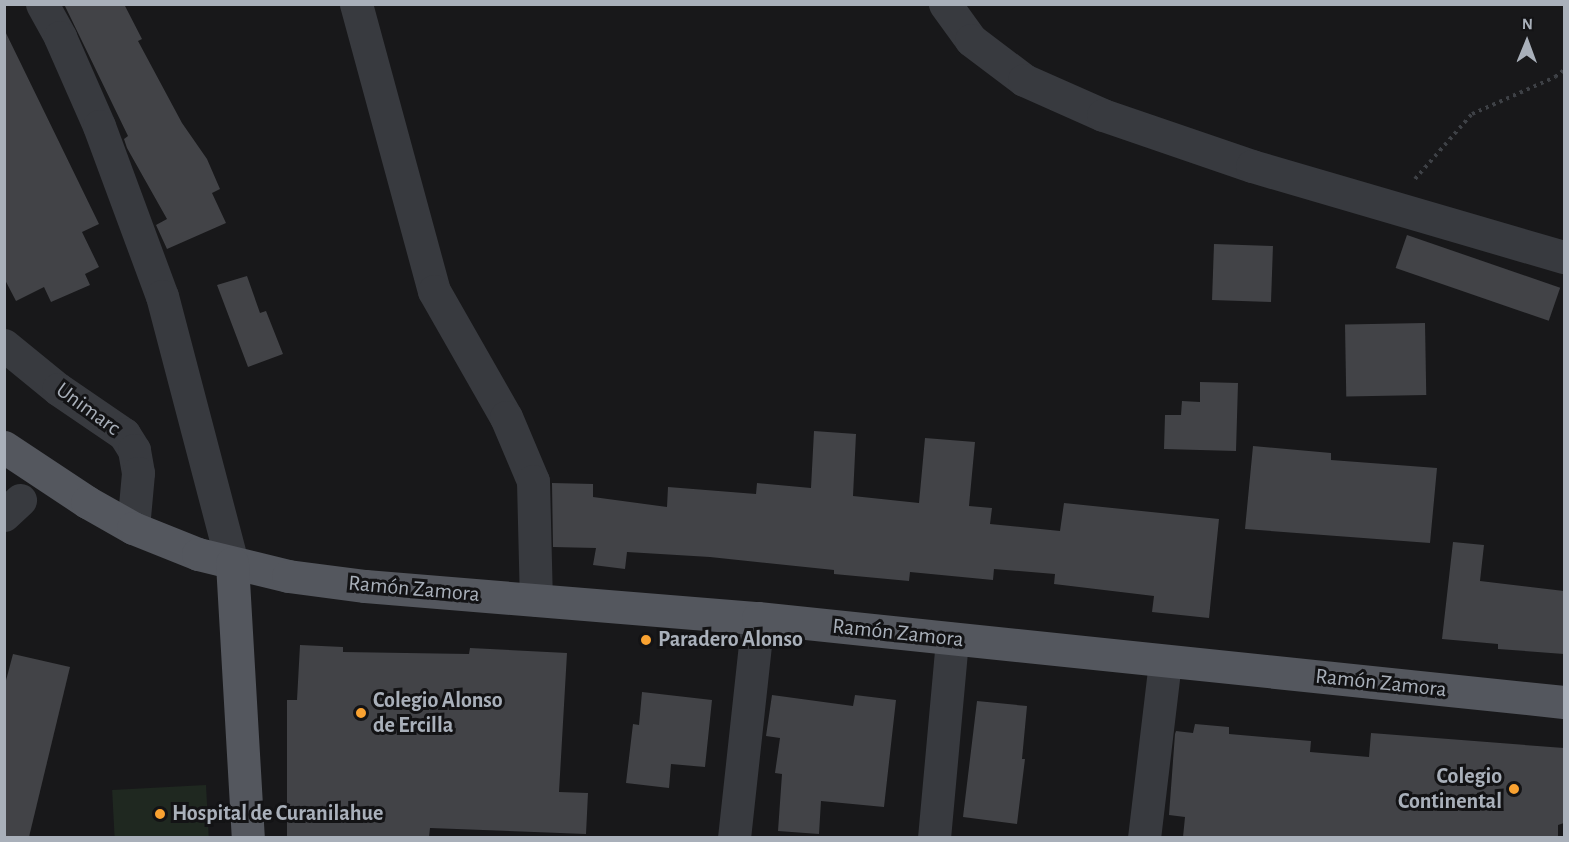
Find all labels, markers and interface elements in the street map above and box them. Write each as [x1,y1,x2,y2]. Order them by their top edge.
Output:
north arrow [1497,12,1557,72]
text: N [1522,16,1533,32]
street label: Unimarc [51,377,125,441]
street label: Ramón Zamora [347,570,481,608]
street label: Ramón Zamora [831,613,965,653]
place label: Paradero Alonso [658,627,803,653]
marker: Paradero Alonso [639,633,653,647]
street label: Ramón Zamora [1314,663,1448,703]
place label: Colegio Alonso de Ercilla [373,687,503,738]
marker: Colegio Alonso de Ercilla [354,706,368,720]
place label: Colegio Continental [1398,763,1502,814]
marker: Colegio Continental [1507,782,1521,796]
place label: Hospital de Curanilahue [172,801,383,827]
marker: Hospital de Curanilahue [153,807,167,821]

